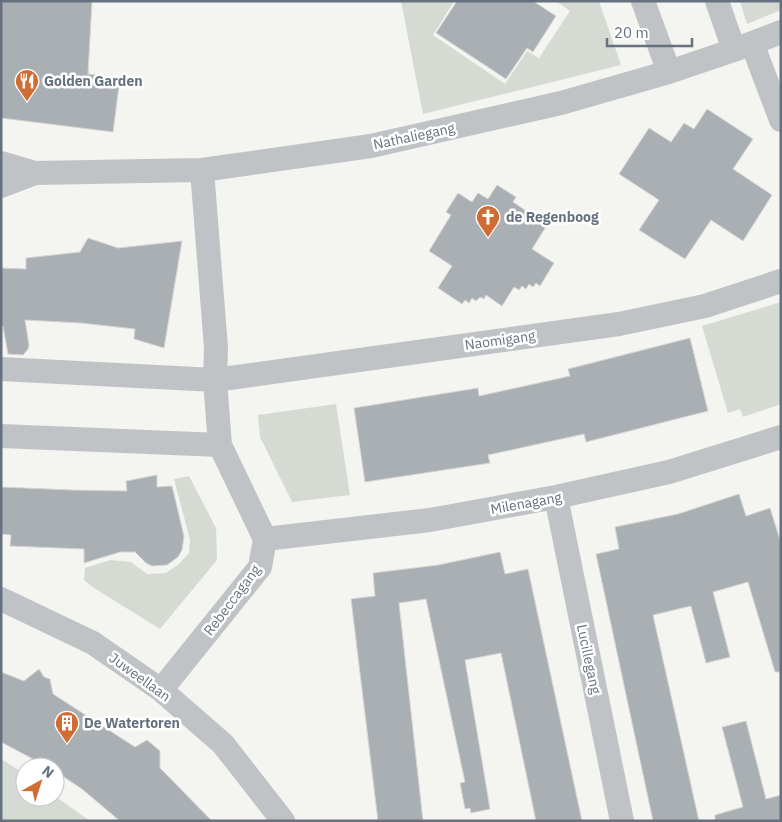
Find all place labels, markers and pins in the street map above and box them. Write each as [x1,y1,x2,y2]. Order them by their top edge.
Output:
restaurant icon: Golden Garden [14,68,40,102]
place label: Golden Garden [44,72,143,90]
church icon: de Regenboog [475,204,501,238]
place label: de Regenboog [506,208,599,226]
building icon: De Watertoren [54,710,80,744]
place label: De Watertoren [84,714,180,732]

